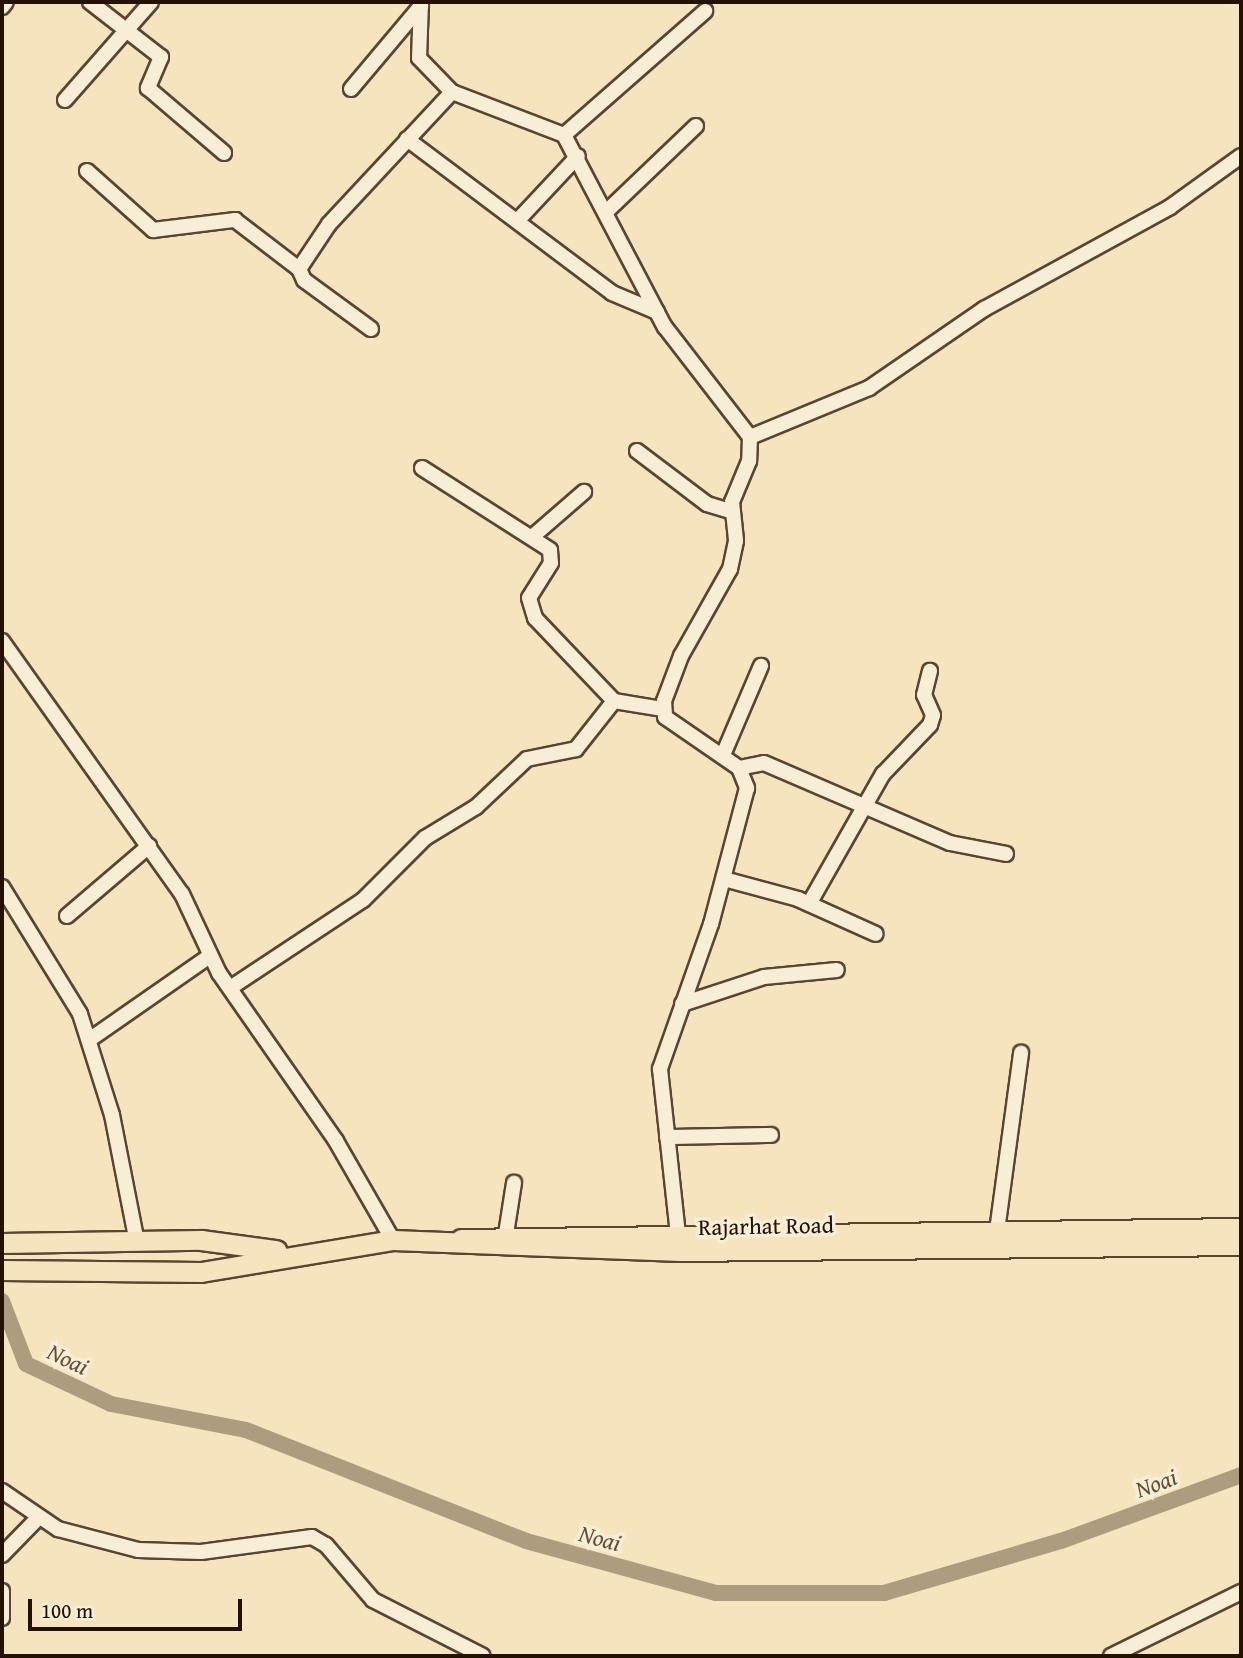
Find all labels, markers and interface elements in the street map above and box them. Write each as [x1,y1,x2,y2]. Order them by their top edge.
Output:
street label: Rajarhat Road [698,1211,834,1241]
water label: Noai [43,1337,93,1381]
water label: Noai [1131,1462,1181,1504]
water label: Noai [576,1519,624,1557]
scale bar [32,1584,245,1628]
text: 100 m [41,1595,93,1626]

